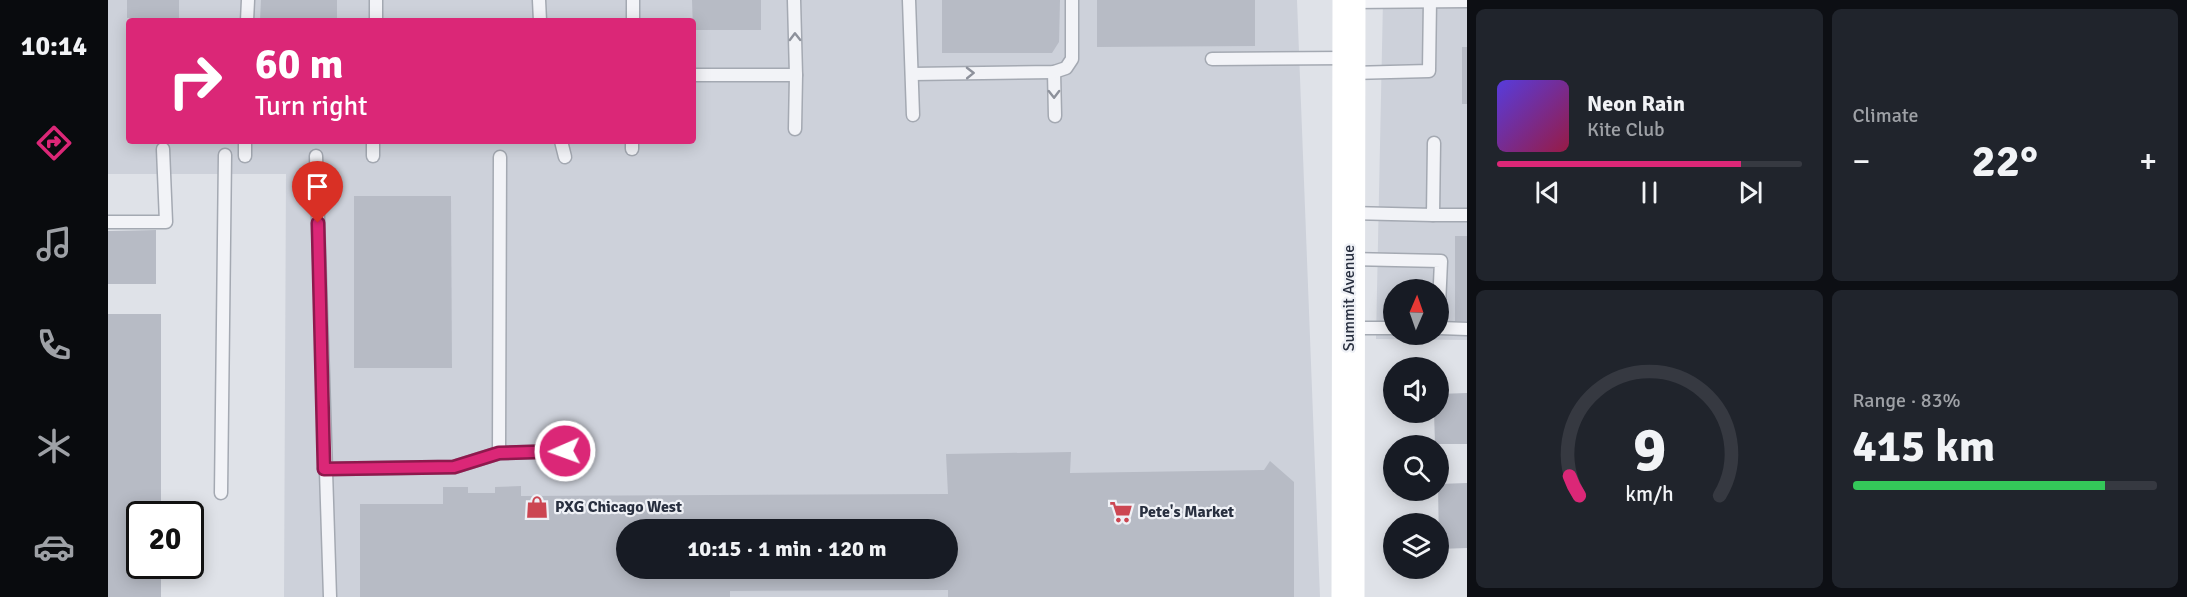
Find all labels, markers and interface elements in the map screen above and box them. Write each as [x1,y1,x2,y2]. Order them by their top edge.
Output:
text: 10:14 [21,30,87,63]
one-way arrow [789,33,801,42]
text: 60 m [255,39,344,90]
icon: right [156,42,234,120]
one-way arrow [966,67,975,79]
text: Turn right [255,90,368,123]
one-way arrow [1048,90,1061,99]
text: Neon Rain [1587,90,1685,117]
text: Climate [1853,103,1918,128]
text: Kite Club [1587,117,1665,142]
icon: directions [33,122,75,164]
text: 22° [1971,134,2038,189]
text: − [1853,141,1870,182]
text: + [2139,141,2157,182]
pin [292,161,343,223]
icon: arrive [301,170,334,203]
icon: previous [1531,176,1564,209]
icon: pause [1633,176,1666,209]
icon: next [1734,176,1767,209]
icon: music [33,223,75,265]
street label: Summit Avenue [1339,245,1359,351]
north arrow [1383,279,1449,345]
map controls [1383,279,1449,579]
icon: phone [33,324,75,366]
button: sound [1383,357,1449,423]
text: Range · 83% [1853,388,1961,413]
text: 9 [1632,411,1666,488]
position arrow [533,419,597,483]
text: 415 km [1853,419,1995,474]
icon: climate [33,425,75,467]
button: search [1383,435,1449,501]
text: km/h [1625,481,1674,507]
shop icon: PXG Chicago West [524,494,550,520]
place label: PXG Chicago West [555,497,682,517]
supermarket icon: Pete's Market [1108,499,1134,525]
speed limit sign: 20 [126,501,204,579]
place label: Pete's Market [1139,502,1234,522]
button: layers [1383,513,1449,579]
icon: car [33,526,75,568]
text: 10:15 · 1 min · 120 m [687,535,887,562]

